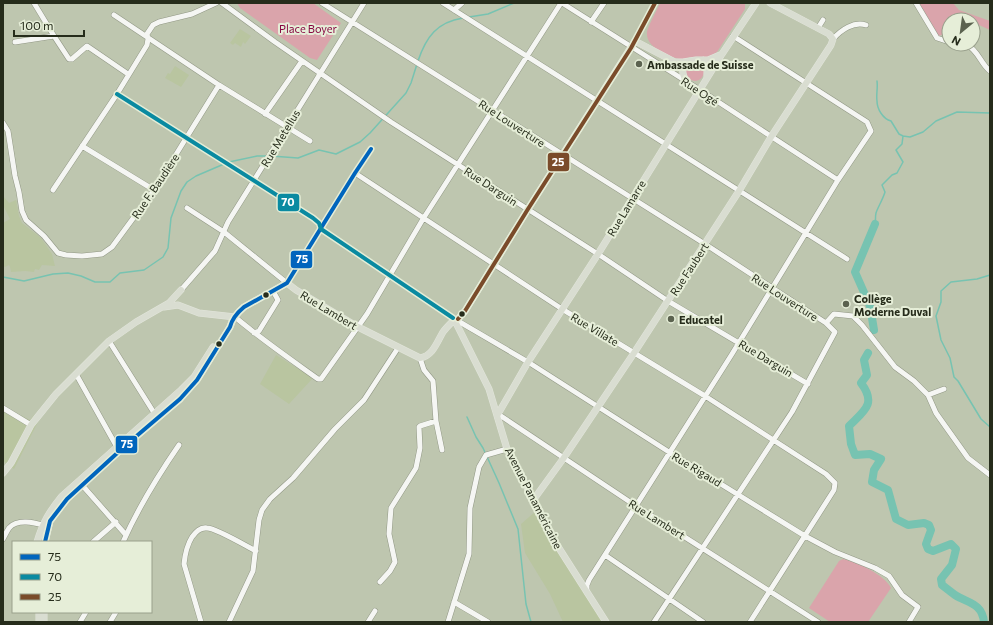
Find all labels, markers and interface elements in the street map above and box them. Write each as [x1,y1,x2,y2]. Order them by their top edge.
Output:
scale bar [14,12,84,38]
north arrow [941,12,981,52]
text: 100 m [20,18,54,32]
park label: Place Boyer [279,22,338,35]
text: N [949,33,963,49]
place label: Ambassade de Suisse [647,58,754,71]
marker: Ambassade de Suisse [634,59,644,69]
street label: Rue Ogé [679,74,721,108]
street label: Rue Louverture [476,97,548,149]
street label: Rue Metellus [258,107,302,169]
street label: Rue F. Baudière [129,151,182,221]
line badge: 25 [547,152,570,172]
text: 25 [552,155,564,168]
street label: Rue Darguin [462,164,520,208]
street label: Rue Lamarre [604,177,648,238]
line badge: 70 [277,193,300,212]
text: 70 [281,195,295,208]
street label: Rue Faubert [667,240,711,298]
line badge: 75 [290,250,313,269]
text: 75 [296,252,308,265]
street label: Rue Louverture [749,271,821,323]
street label: Rue Lambert [298,288,360,332]
unlabelled marker [261,290,271,300]
place label: Collège Moderne Duval [854,292,931,318]
marker: Collège Moderne Duval [841,299,851,309]
unlabelled marker [457,309,467,319]
street label: Rue Villate [569,310,621,348]
place label: Educatel [679,313,723,326]
marker: Educatel [666,314,676,324]
street label: Rue Darguin [737,337,795,379]
unlabelled marker [214,339,224,349]
line badge: 75 [115,435,138,454]
text: 75 [121,437,133,450]
street label: Avenue Panaméricaine [503,445,565,551]
street label: Rue Rigaud [670,449,724,489]
street label: Rue Lambert [626,496,688,542]
legend [12,541,152,613]
text: 75 [48,549,61,563]
text: 70 [48,569,62,583]
text: 25 [48,589,62,603]

